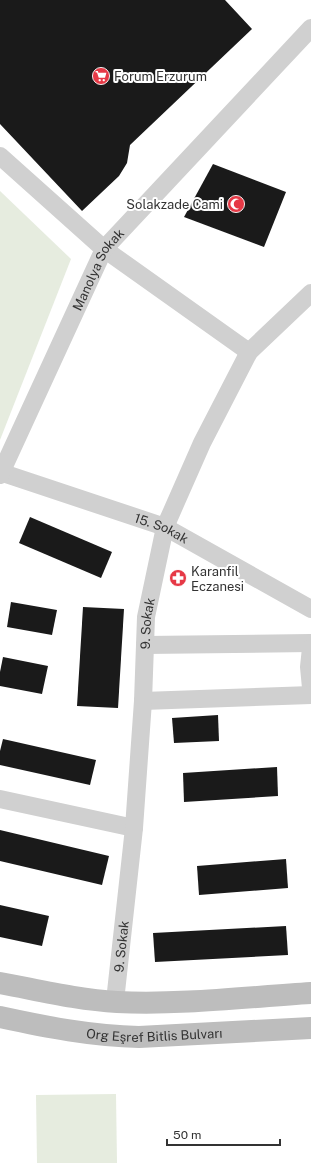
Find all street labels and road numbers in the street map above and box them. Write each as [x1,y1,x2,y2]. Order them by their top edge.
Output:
street label: Manolya Sokak [70,226,127,313]
street label: 15. Sokak [132,510,191,547]
street label: 9. Sokak [138,596,158,650]
street label: 9. Sokak [111,920,132,973]
street label: Org Eşref Bitlis Bulvarı [85,1026,223,1045]

